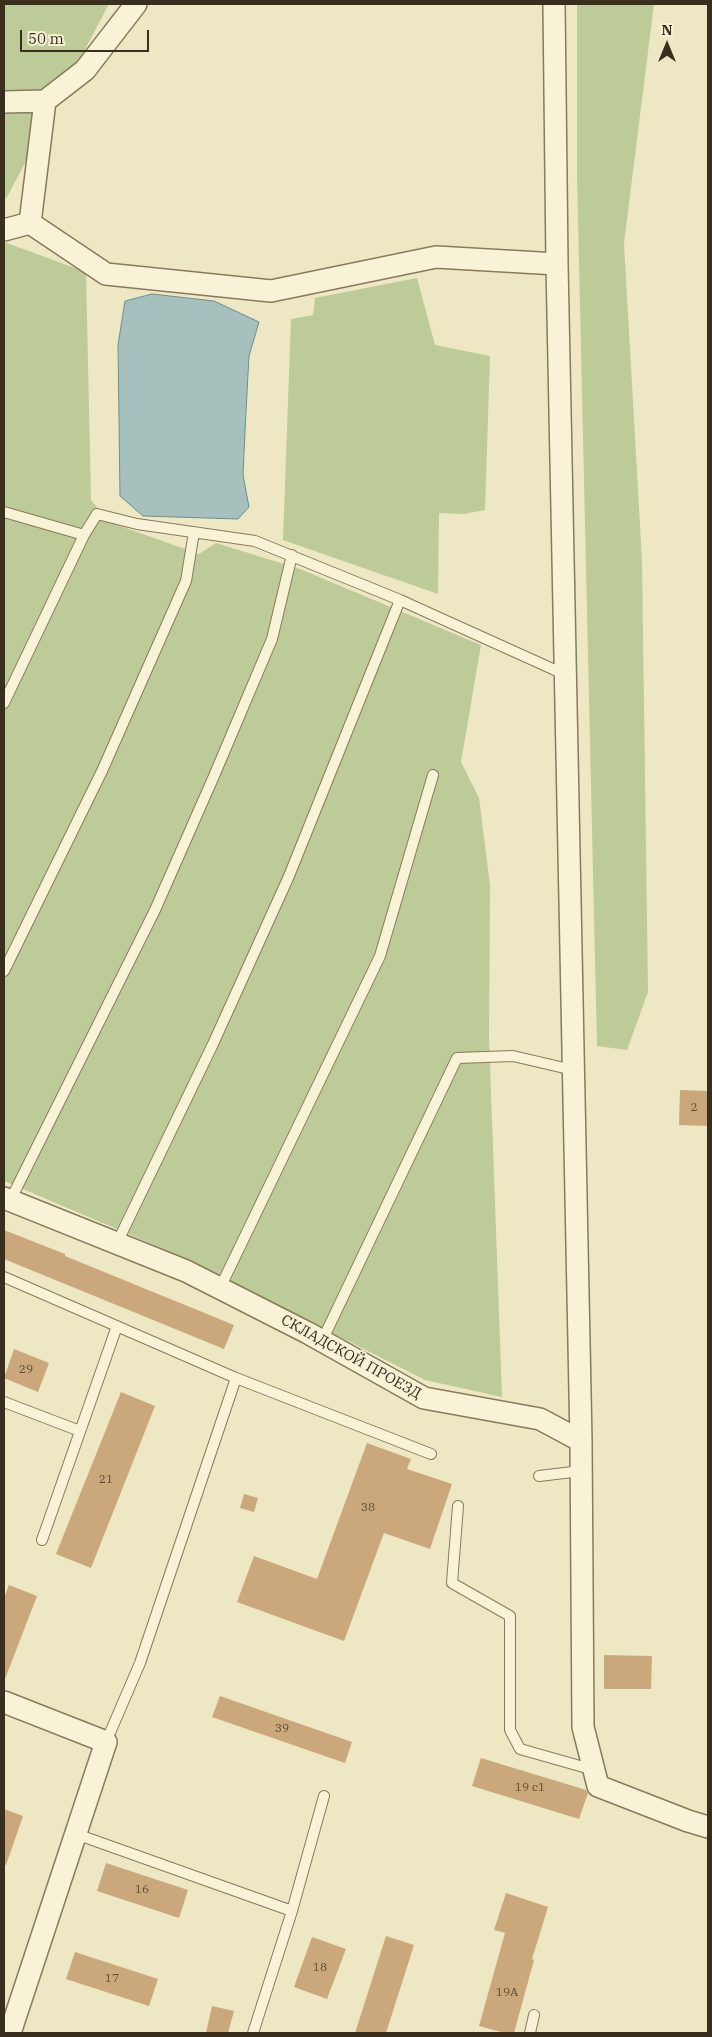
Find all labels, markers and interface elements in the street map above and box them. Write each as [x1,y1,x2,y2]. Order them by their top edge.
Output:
scale bar [22,20,151,52]
north arrow [642,20,692,70]
text: N [661,21,673,39]
text: 50 m [28,29,64,48]
house number: 2 [690,1101,698,1115]
street label: СКЛАДСКОЙ ПРОЕЗД [278,1311,424,1403]
house number: 29 [19,1363,33,1377]
house number: 21 [99,1473,113,1487]
house number: 38 [361,1501,375,1515]
house number: 39 [275,1722,289,1736]
house number: 19 с1 [515,1781,545,1795]
house number: 16 [135,1883,149,1897]
house number: 18 [313,1961,327,1975]
house number: 17 [105,1972,119,1986]
house number: 19А [496,1986,518,2000]

